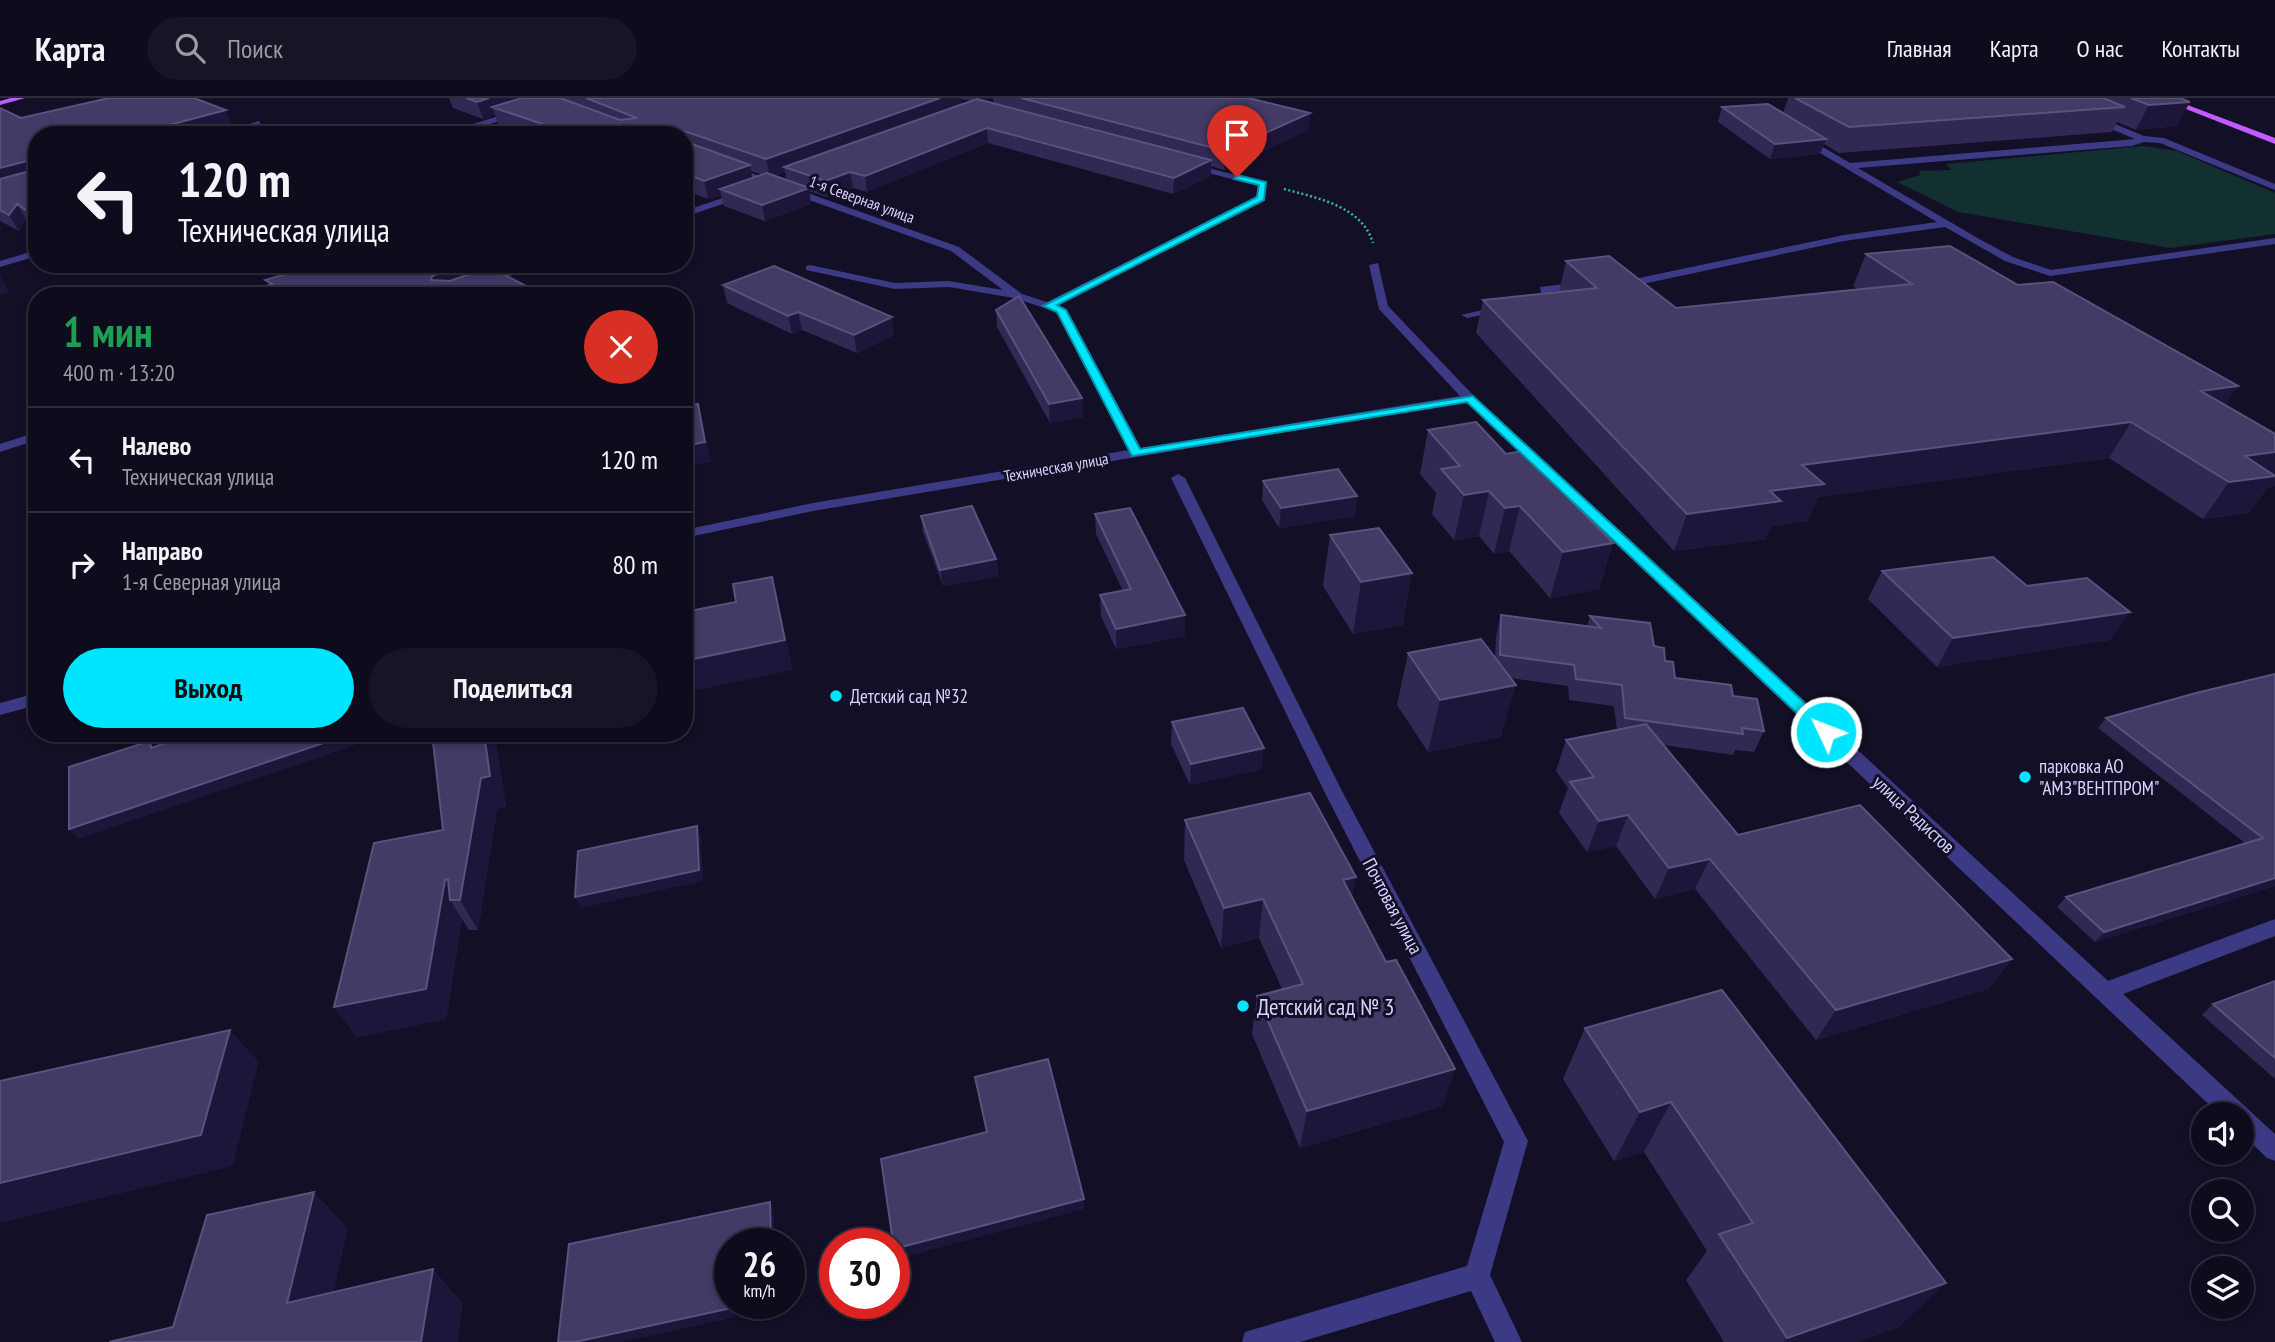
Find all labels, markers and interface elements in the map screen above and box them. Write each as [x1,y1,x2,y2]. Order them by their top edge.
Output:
search box [147,17,637,80]
text: Карта [35,27,105,70]
icon: search [171,29,209,67]
text: Поиск [227,32,283,65]
text: Главная [1887,33,1952,64]
text: Карта [1990,33,2039,64]
text: О нас [2077,33,2123,64]
text: Контакты [2161,33,2240,64]
pin [1207,105,1267,177]
icon: arrive [1218,116,1256,154]
text: 120 m [178,147,291,211]
icon: left [63,154,154,245]
street label: 1-я Северная улица [807,171,917,227]
text: Техническая улица [178,209,390,251]
text: 1 мин [63,304,153,359]
button: close [584,310,658,384]
text: 400 m · 13:20 [63,358,175,387]
text: Налево [122,429,191,462]
icon: left [63,441,101,479]
text: 120 m [600,443,658,476]
street label: Техническая улица [1002,448,1110,486]
text: Техническая улица [122,462,274,491]
text: Направо [122,534,203,567]
icon: right [63,546,101,584]
text: 80 m [612,548,658,581]
text: 1-я Северная улица [122,567,281,596]
button: Выход [63,648,354,728]
button: Поделиться [368,648,658,728]
place label: Детский сад №32 [850,684,968,708]
marker: Детский сад №32 [828,688,844,704]
position arrow [1789,695,1863,769]
place label: парковка АО "АМЗ"ВЕНТПРОМ" [2039,754,2159,800]
marker: парковка АО "АМЗ"ВЕНТПРОМ" [2017,769,2033,785]
street label: улица Радистов [1868,770,1960,858]
street label: Почтовая улица [1358,854,1428,958]
place label: Детский сад № 3 [1257,992,1394,1021]
marker: Детский сад № 3 [1235,998,1251,1014]
map controls [2191,1102,2254,1319]
button: sound [2191,1102,2254,1165]
button: search [2191,1179,2254,1242]
speed limit sign: 30 [819,1228,910,1319]
text: 26 [743,1241,776,1287]
button: layers [2191,1256,2254,1319]
text: km/h [744,1279,775,1302]

